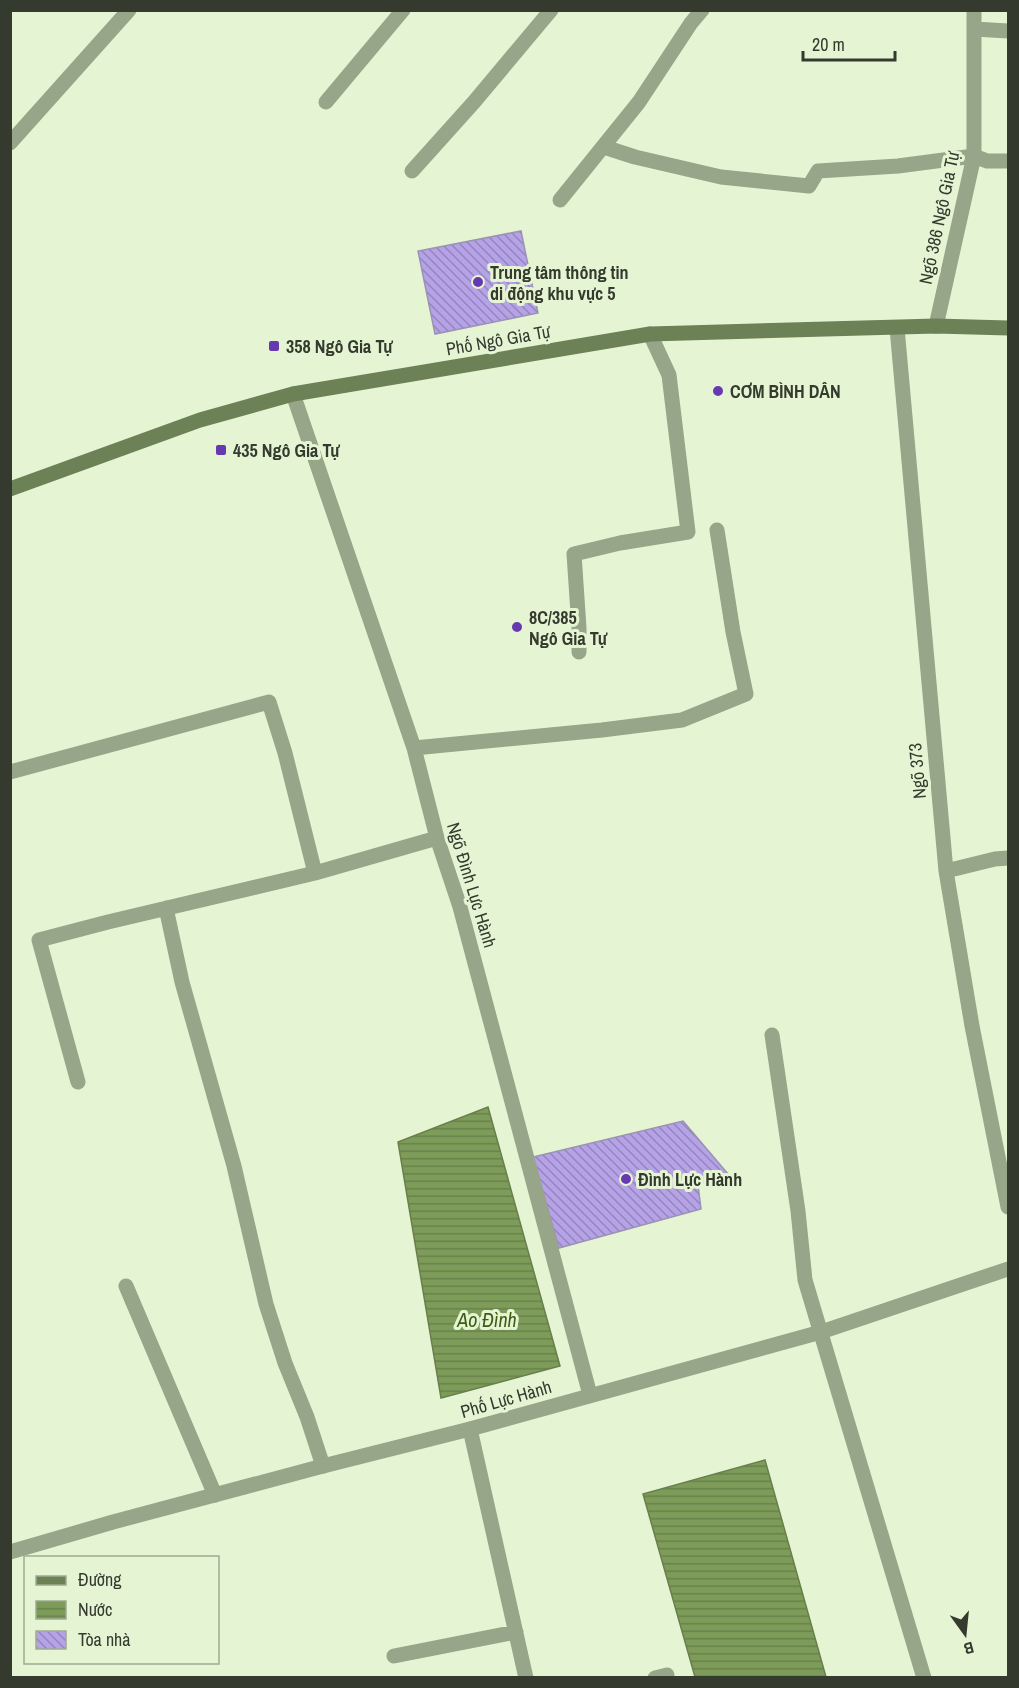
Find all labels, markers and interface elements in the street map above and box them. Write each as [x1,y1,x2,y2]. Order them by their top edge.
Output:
scale bar [803,24,894,62]
text: 20 m [812,32,845,57]
street label: Ngõ 386 Ngô Gia Tự [913,149,965,286]
place label: Trung tâm thông tin di động khu vực 5 [490,260,629,306]
marker: Trung tâm thông tin di động khu vực 5 [471,275,485,289]
street label: Phố Ngô Gia Tự [444,318,553,361]
place label: 358 Ngô Gia Tự [286,334,393,359]
marker: 358 Ngô Gia Tự [267,339,281,353]
place label: CƠM BÌNH DÂN [730,379,841,404]
marker: CƠM BÌNH DÂN [711,384,725,398]
place label: 435 Ngô Gia Tự [233,438,340,463]
marker: 435 Ngô Gia Tự [214,443,228,457]
place label: 8C/385 Ngô Gia Tự [529,605,608,651]
marker: 8C/385 Ngô Gia Tự [510,620,524,634]
street label: Ngõ 373 [902,742,932,800]
street label: Ngõ Đình Lực Hành [441,819,503,951]
place label: Đình Lực Hành [638,1167,742,1192]
marker: Đình Lực Hành [619,1172,633,1186]
water label: Ao Đình [456,1306,517,1333]
street label: Phố Lực Hành [458,1374,554,1424]
legend [24,1556,219,1664]
text: Đường [78,1567,122,1592]
text: Nước [78,1597,112,1622]
north arrow [935,1604,995,1664]
text: Tòa nhà [78,1627,131,1652]
text: B [961,1637,976,1660]

